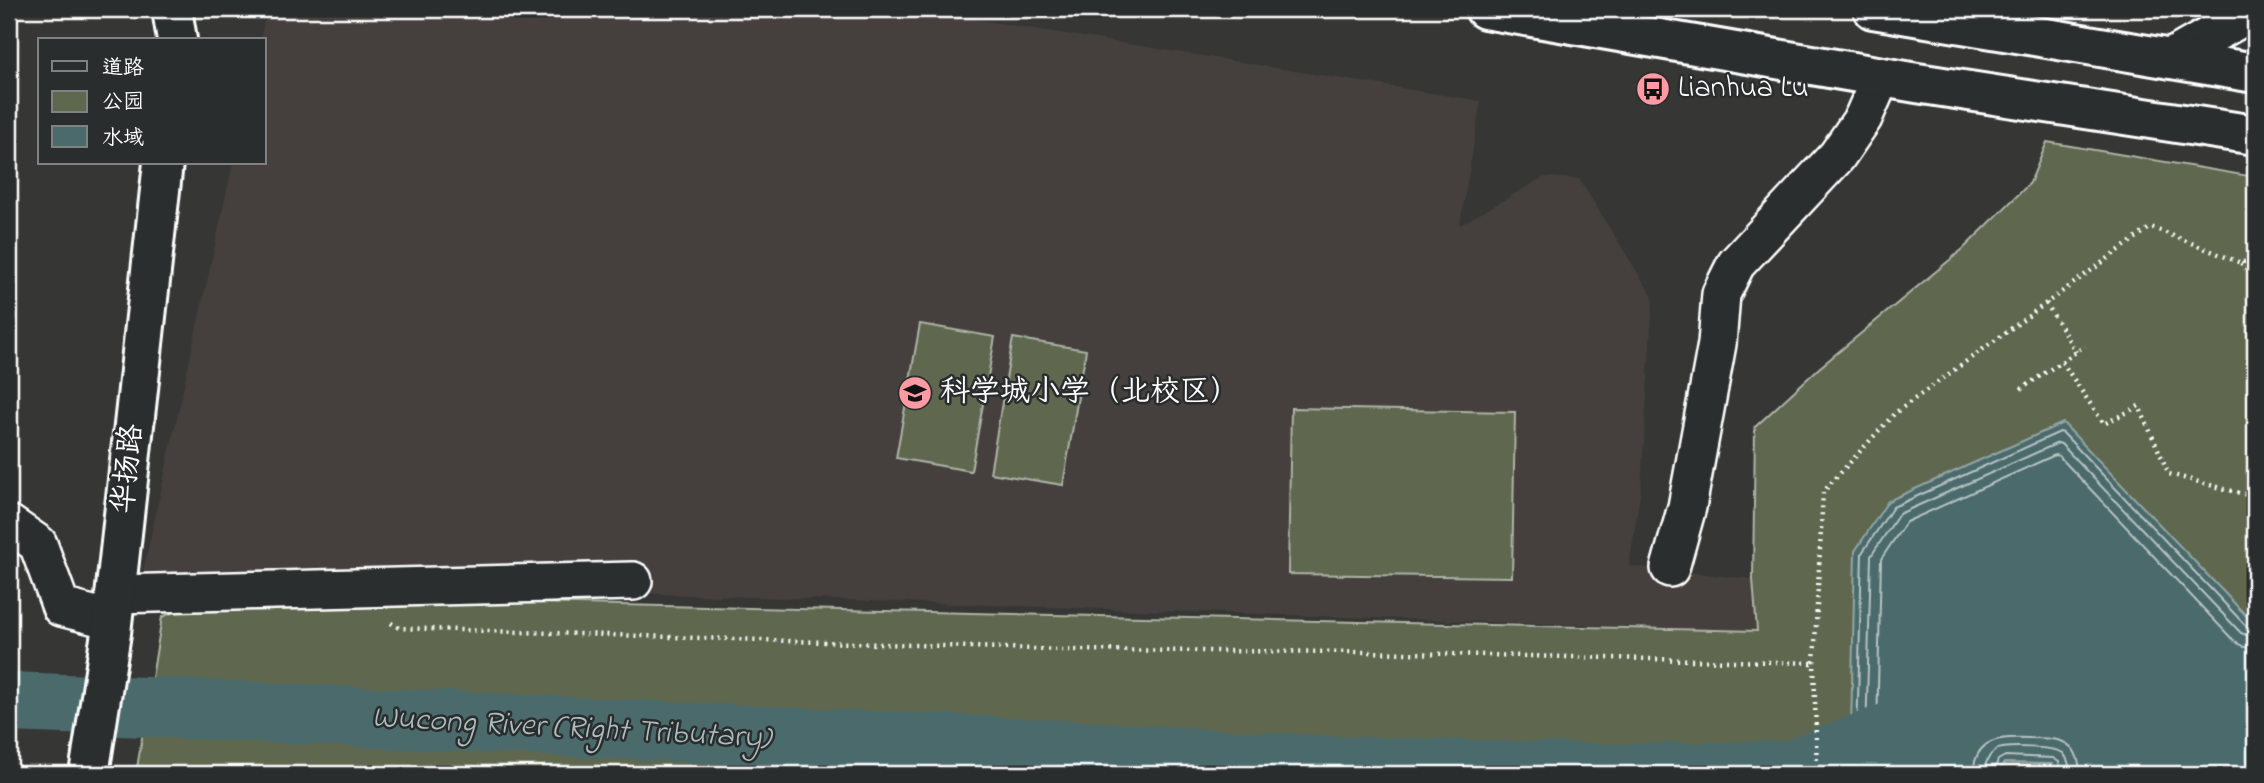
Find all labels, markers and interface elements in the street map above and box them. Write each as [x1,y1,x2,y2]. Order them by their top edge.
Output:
legend [38,38,266,164]
text: 道路 [102,54,144,84]
place label: Lianhua Lu [1678,67,1809,111]
bus stop icon: Lianhua Lu [1634,70,1672,108]
text: 公园 [102,88,144,118]
text: 水域 [102,124,144,154]
place label: 科学城小学（北校区） [940,371,1240,415]
school or university icon: 科学城小学（北校区） [896,374,934,412]
street label: 华扬路 [102,422,156,516]
water label: Wucong River (Right Tributary) [370,695,774,763]

